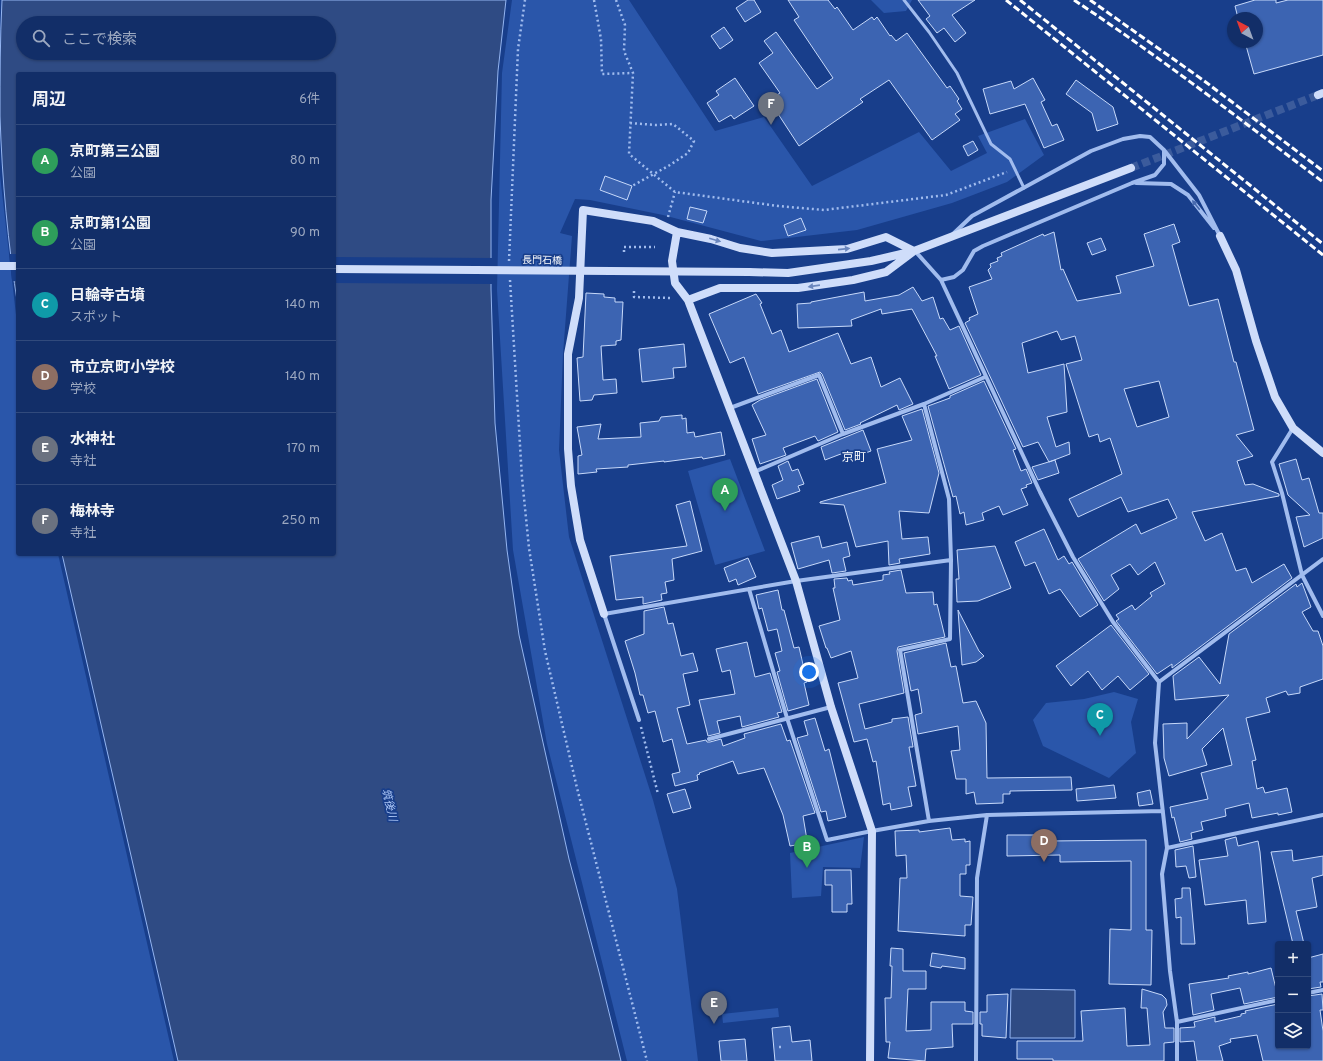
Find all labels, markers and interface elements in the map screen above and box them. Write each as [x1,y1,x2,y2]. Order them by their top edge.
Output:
north arrow [1227,12,1263,48]
search box [16,16,336,60]
icon: search [30,27,52,49]
text: ここで検索 [62,31,137,50]
text: 周辺 [32,90,66,112]
text: 6件 [299,92,320,108]
pin: F [758,92,784,125]
text: 京町第三公園 [70,143,160,162]
text: A [40,153,50,169]
text: 80 m [290,153,320,169]
text: 公園 [70,166,96,182]
one-way arrow [1192,200,1200,211]
text: 京町第1公園 [70,215,151,234]
text: B [41,225,49,241]
text: 90 m [290,225,320,241]
one-way arrow [709,237,721,243]
text: 公園 [70,238,96,254]
one-way arrow [837,245,850,252]
street label: 長門石橋 [522,254,562,268]
one-way arrow [808,283,820,289]
text: 日輪寺古墳 [70,287,145,306]
text: C [41,297,49,313]
text: 140 m [285,297,320,313]
text: スポット [70,310,122,326]
text: 市立京町小学校 [70,359,175,378]
text: D [40,369,50,385]
text: 140 m [285,369,320,385]
text: 学校 [70,382,96,398]
text: 水神社 [70,431,115,450]
text: E [41,441,49,457]
text: 170 m [286,441,320,457]
district label: 京町 [842,450,866,466]
text: 寺社 [70,454,96,470]
pin: A [712,478,738,511]
text: 梅林寺 [70,503,115,522]
text: F [41,513,49,529]
text: 250 m [282,513,320,529]
text: 寺社 [70,526,96,542]
your location [799,662,819,682]
pin: C [1087,703,1113,736]
water label: 筑後川 [378,787,400,824]
pin: D [1031,829,1057,862]
pin: B [794,835,820,868]
map controls [1275,941,1311,1049]
button: + [1275,941,1311,977]
button: − [1275,977,1311,1013]
pin: E [701,991,727,1024]
button: layers [1275,1013,1311,1049]

